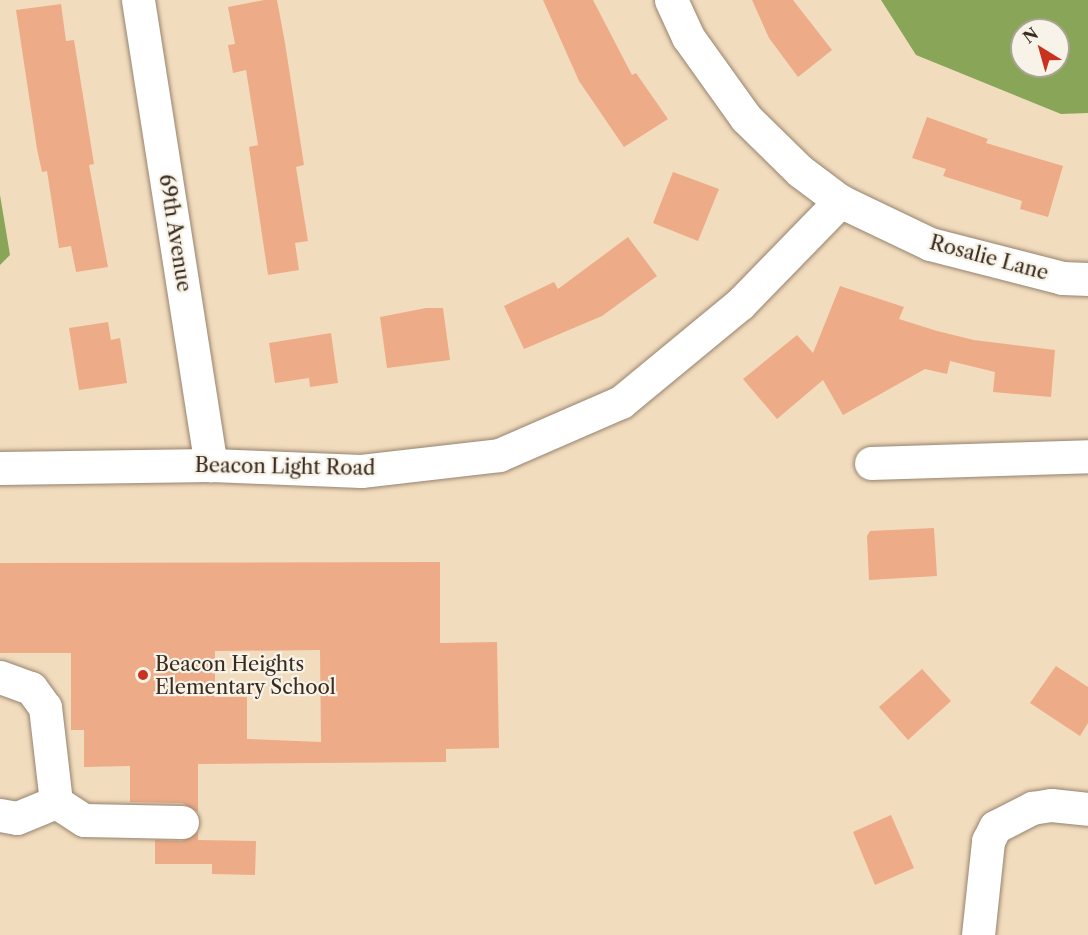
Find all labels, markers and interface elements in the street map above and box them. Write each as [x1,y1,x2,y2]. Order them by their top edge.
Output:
north arrow [1010,18,1070,78]
text: N [1019,23,1042,47]
street label: 69th Avenue [154,172,196,294]
street label: Rosalie Lane [927,231,1051,285]
street label: Beacon Light Road [195,453,375,481]
place label: Beacon Heights Elementary School [155,652,336,699]
marker: Beacon Heights Elementary School [136,668,150,682]

